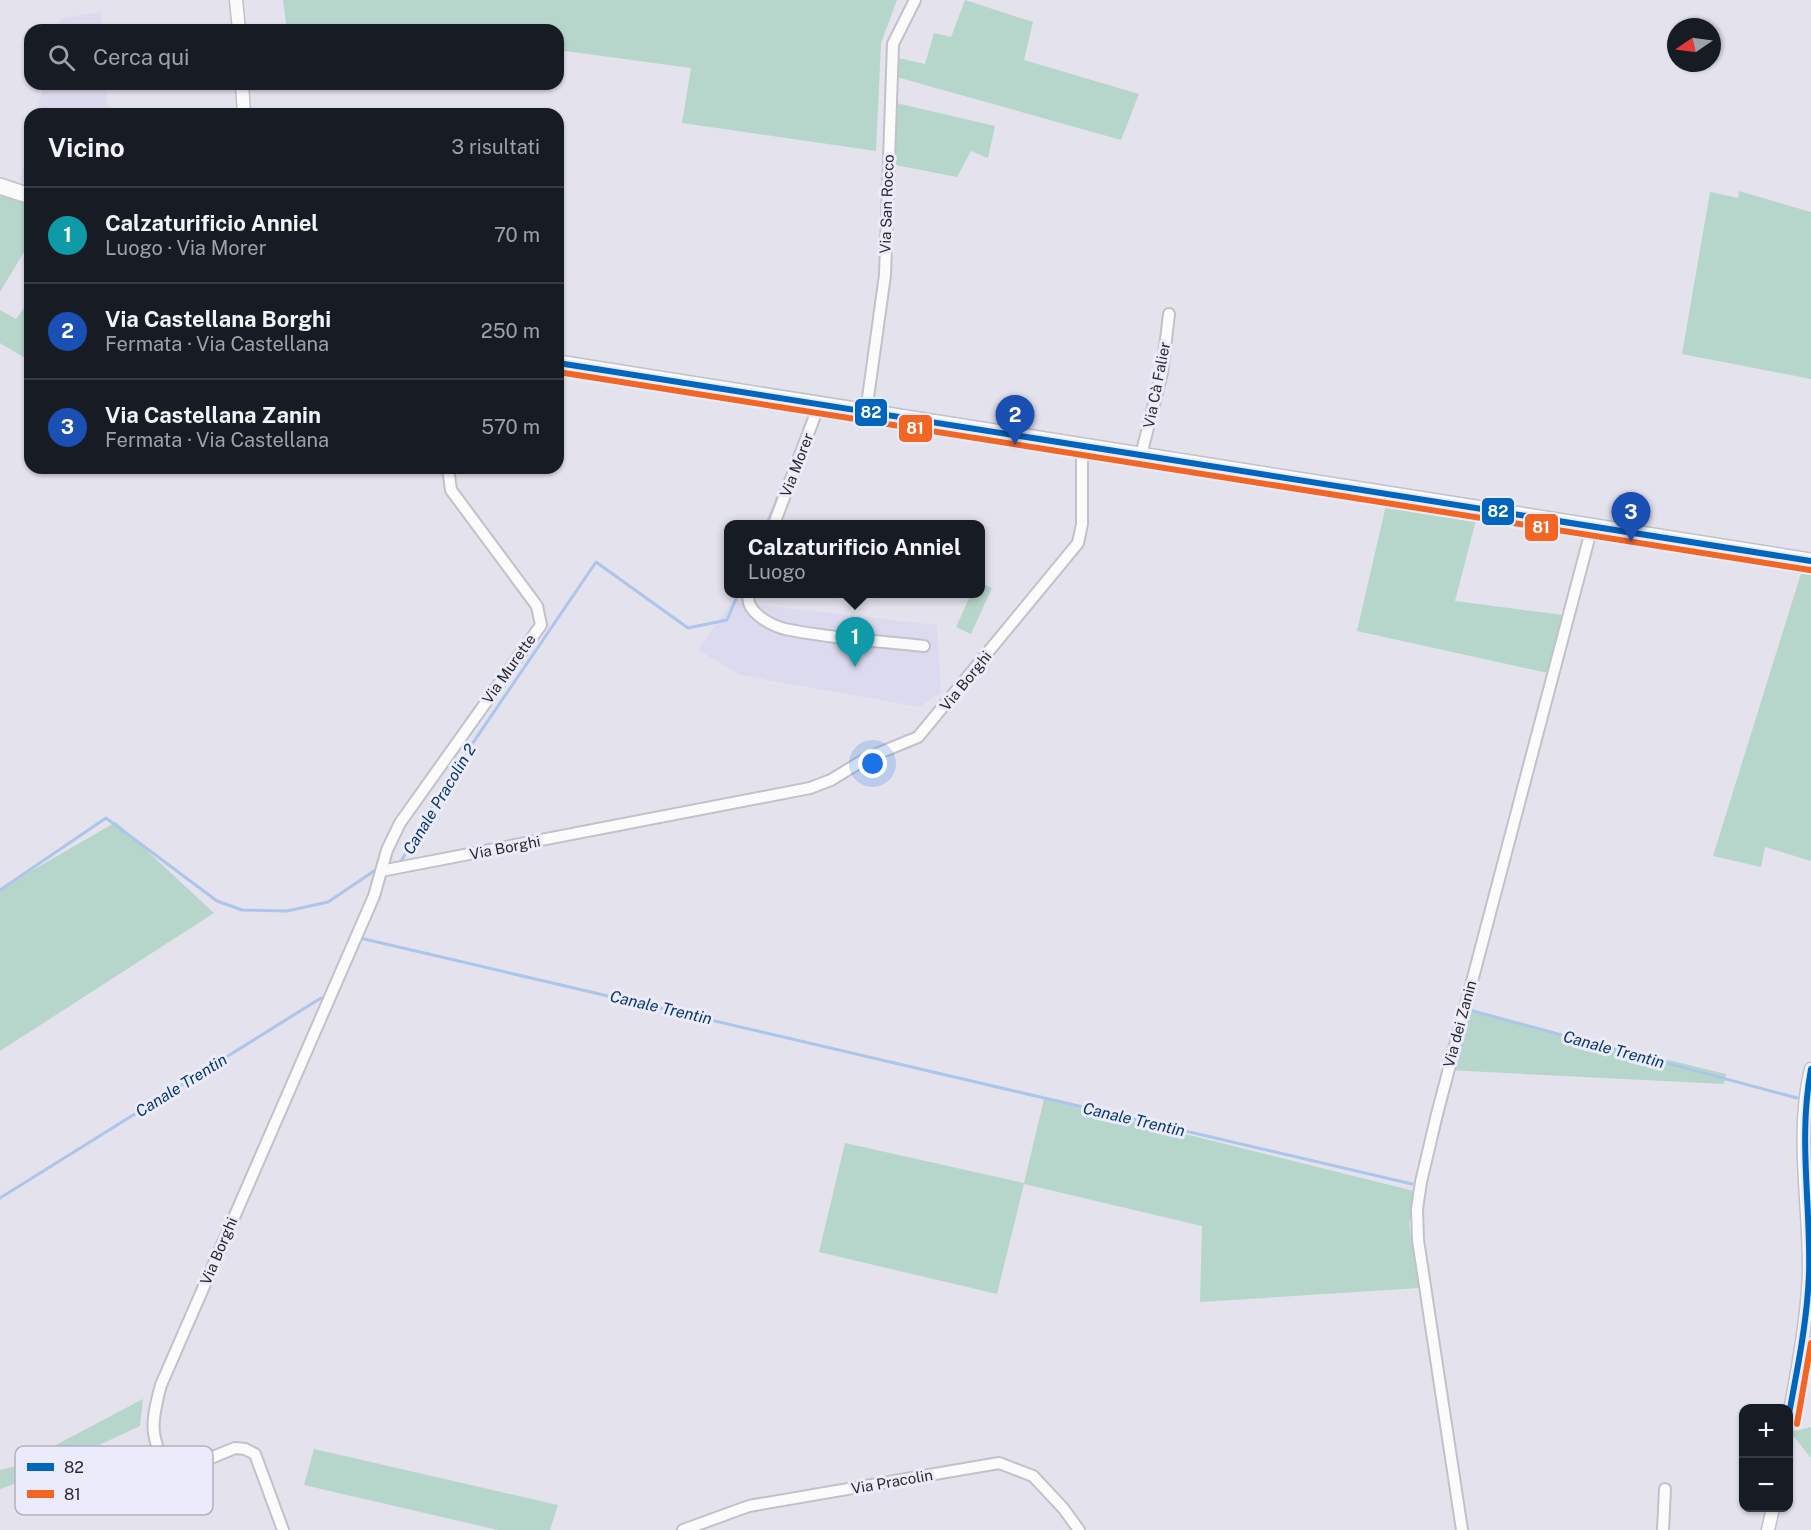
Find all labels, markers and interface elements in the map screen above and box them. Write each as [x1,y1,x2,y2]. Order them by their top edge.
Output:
north arrow [1667,18,1721,72]
search box [24,24,564,90]
icon: search [45,41,78,74]
text: Cerca qui [93,44,190,70]
text: Vicino [48,132,125,163]
text: 3 risultati [452,135,540,159]
street label: Via San Rocco [876,154,897,254]
text: Calzaturificio Anniel [105,210,319,236]
text: 1 [63,223,72,247]
text: 70 m [494,223,540,247]
text: Luogo · Via Morer [105,236,266,260]
text: Via Castellana Borghi [105,306,331,332]
text: 2 [61,319,74,343]
text: 250 m [481,319,540,343]
text: Fermata · Via Castellana [105,332,329,356]
street label: Via Cà Falier [1140,340,1173,429]
pin: 2 [996,396,1034,445]
line badge: 82 [854,398,888,427]
text: Via Castellana Zanin [105,402,321,428]
text: 82 [861,403,881,422]
line badge: 81 [898,414,933,443]
text: 3 [61,415,74,439]
text: 570 m [481,415,540,439]
text: 81 [906,419,924,438]
text: Fermata · Via Castellana [105,428,329,452]
street label: Via Morer [777,430,817,499]
pin: 3 [1612,492,1650,542]
line badge: 82 [1481,497,1515,526]
text: 82 [1488,502,1508,521]
line badge: 81 [1524,513,1559,542]
text: 81 [1532,518,1550,537]
popup [724,520,985,598]
text: Calzaturificio Anniel [748,534,961,560]
text: Luogo [748,560,806,584]
pin: 1 [836,618,874,667]
street label: Via Murette [478,631,539,707]
street label: Via Borghi [936,647,995,714]
water label: Canale Pracolin 2 [399,740,480,858]
your location [858,749,887,778]
street label: Via Borghi [468,832,542,863]
street label: Via dei Zanin [1440,978,1479,1069]
water label: Canale Trentin [608,987,714,1028]
water label: Canale Trentin [1561,1027,1667,1072]
water label: Canale Trentin [132,1050,230,1121]
water label: Canale Trentin [1081,1099,1187,1140]
street label: Via Borghi [197,1215,240,1287]
map controls [1739,1404,1793,1512]
button: + [1739,1404,1793,1458]
legend [15,1446,213,1515]
text: 82 [64,1458,84,1477]
button: − [1739,1458,1793,1512]
street label: Via Pracolin [850,1466,934,1497]
text: 81 [64,1485,81,1504]

